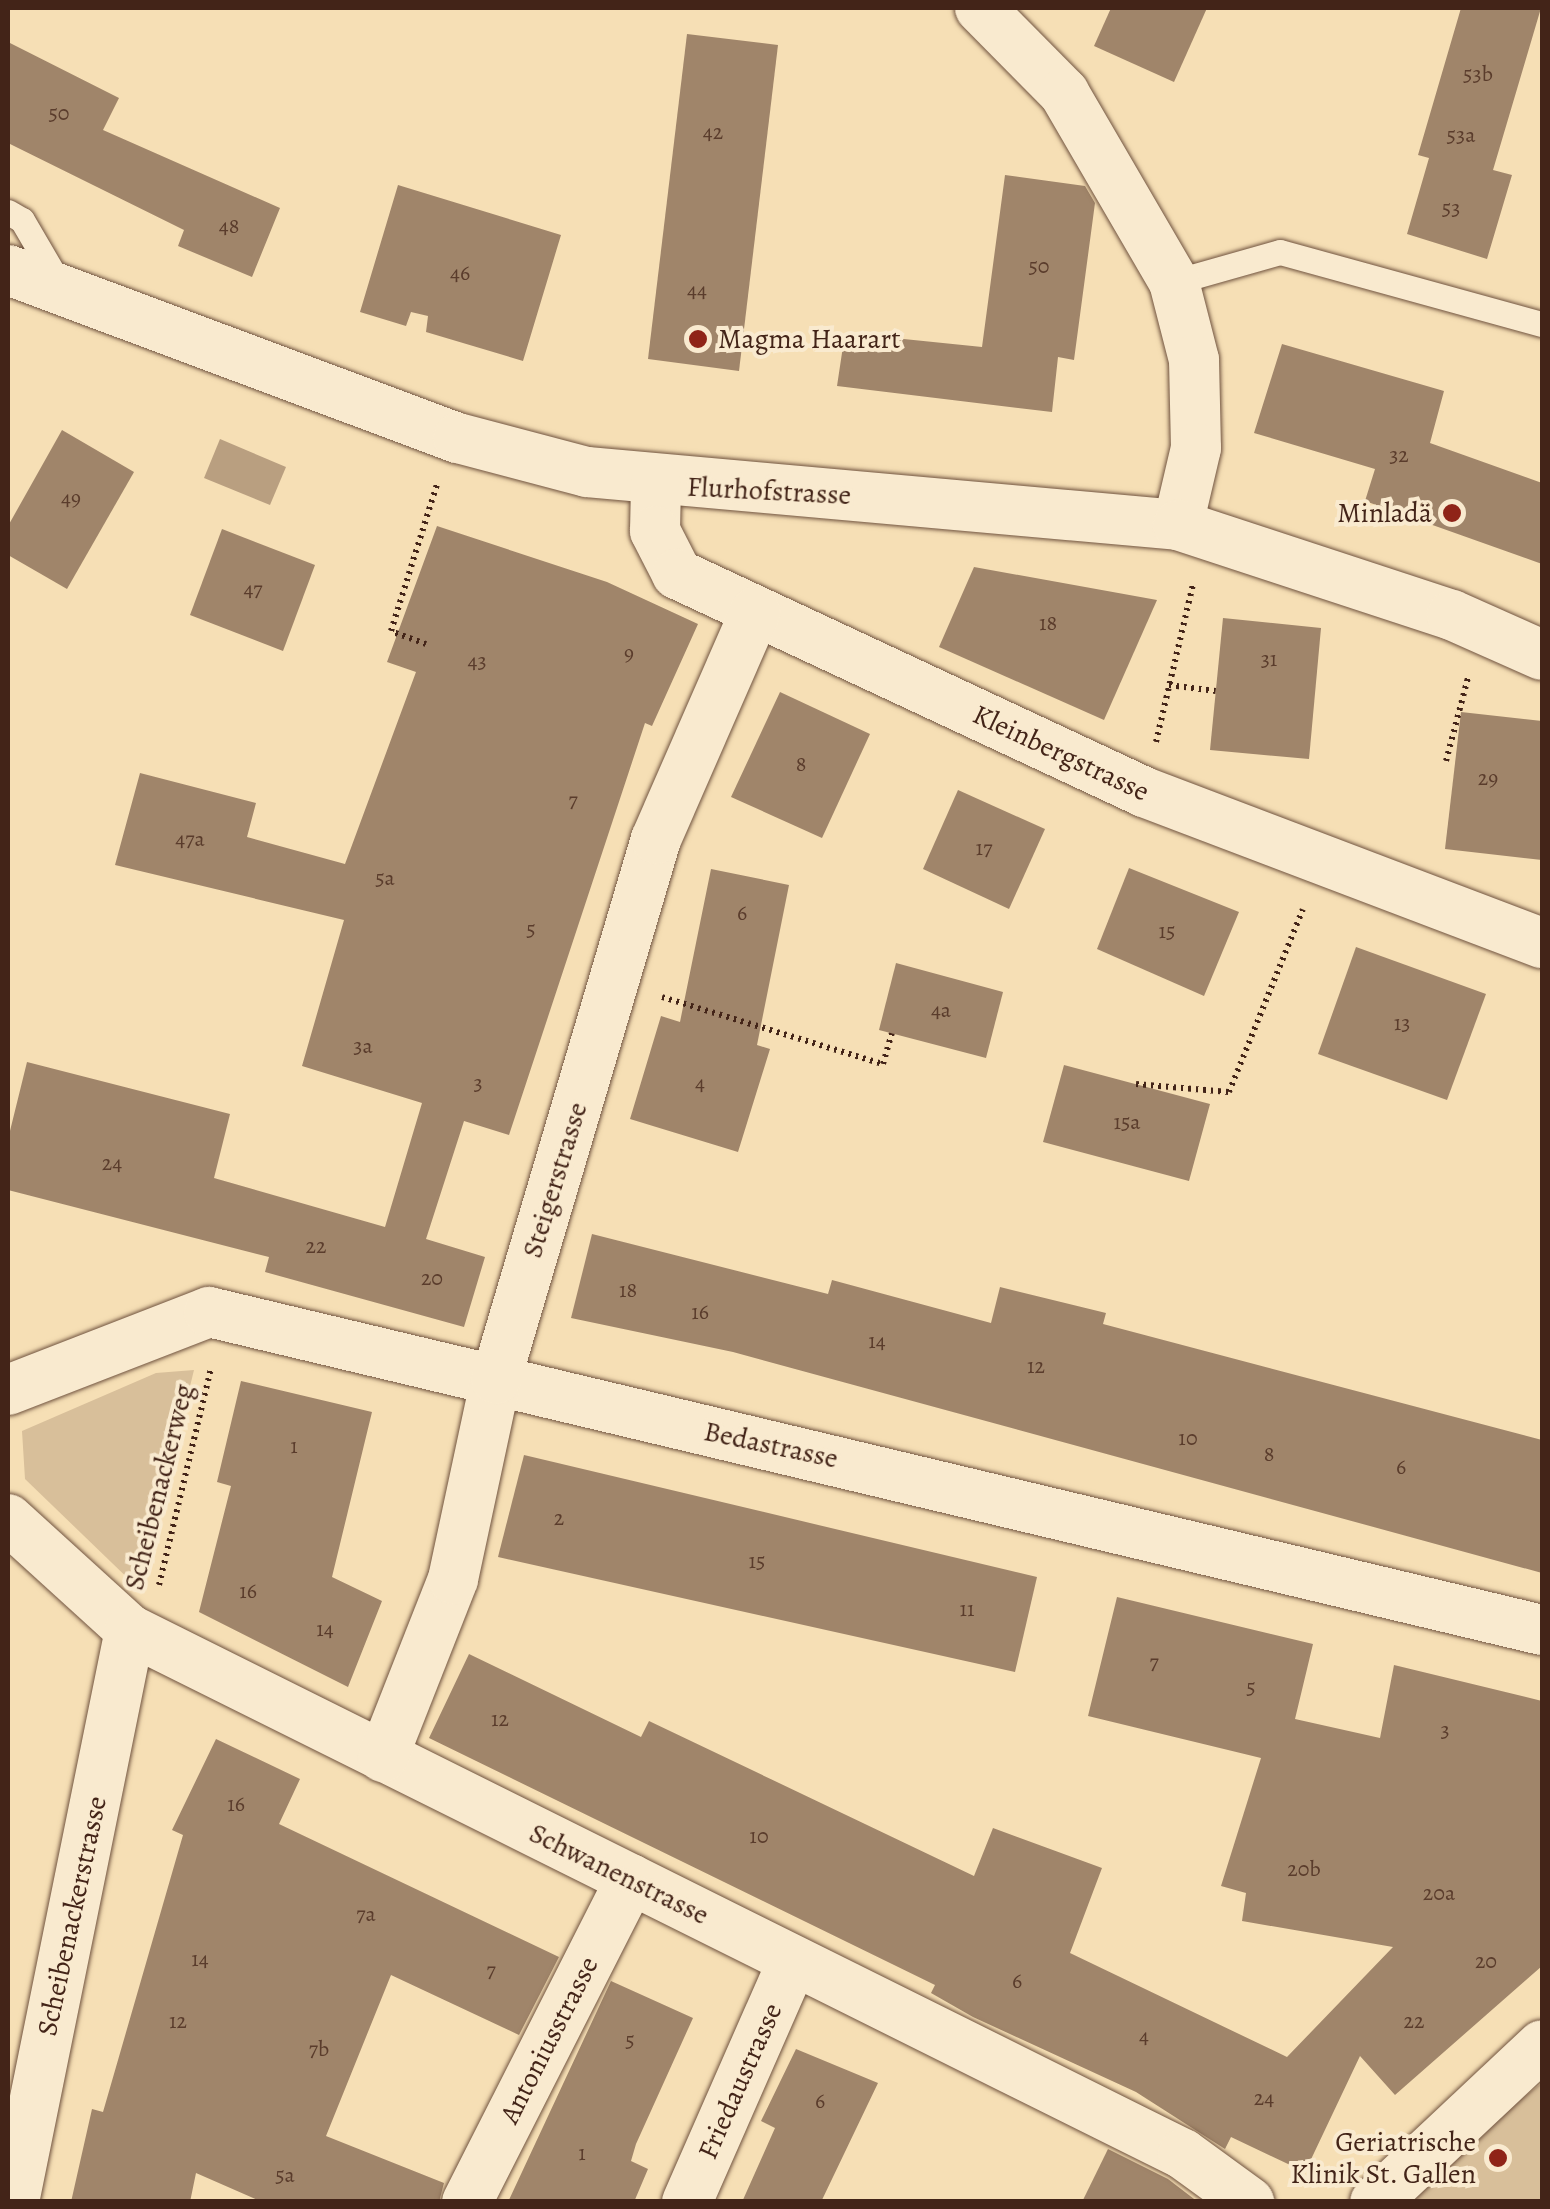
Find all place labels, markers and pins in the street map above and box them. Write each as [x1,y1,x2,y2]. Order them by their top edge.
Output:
place label: Magma Haarart [718,322,901,356]
marker: Magma Haarart [687,328,709,350]
place label: Minladä [1337,496,1432,530]
marker: Minladä [1441,502,1463,524]
place label: Geriatrische Klinik St. Gallen [1290,2125,1476,2191]
marker: Geriatrische Klinik St. Gallen [1485,2145,1511,2171]

